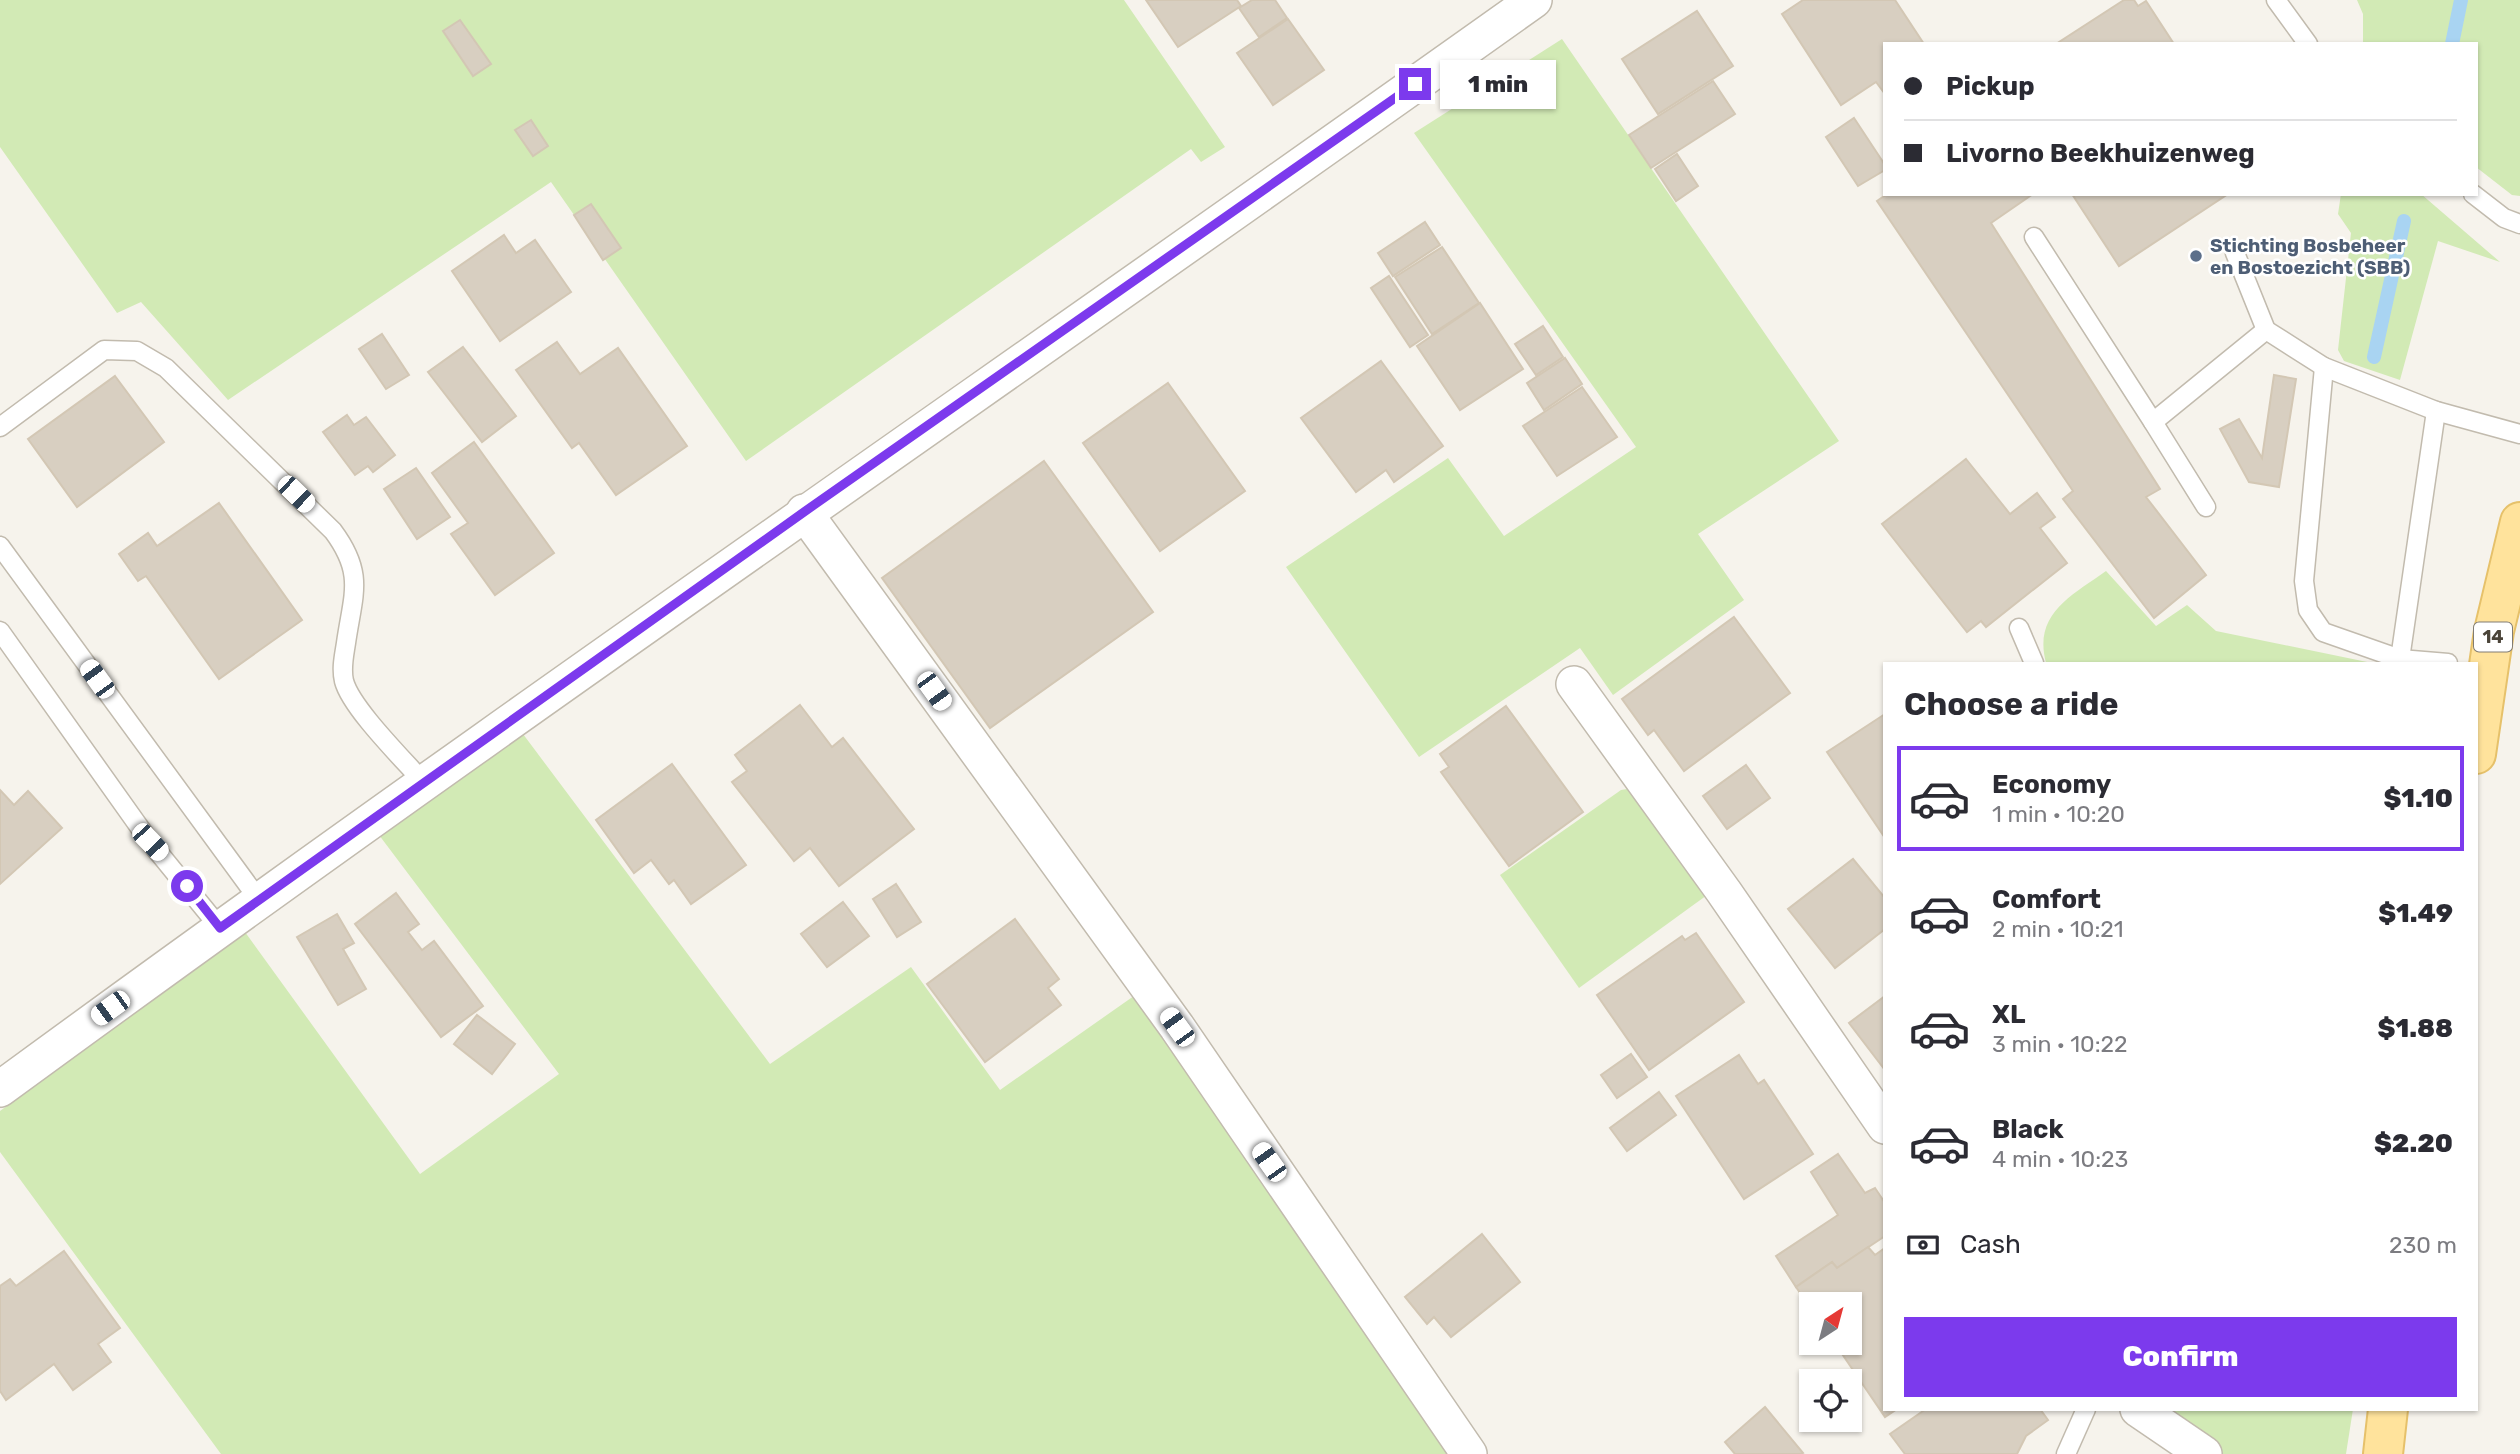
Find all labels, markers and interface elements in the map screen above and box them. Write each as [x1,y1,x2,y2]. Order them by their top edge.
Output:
callout: 1 min [1440,60,1555,108]
route end [1399,68,1431,100]
text: 1 min [1468,70,1528,98]
text: Pickup [1946,71,2035,102]
text: Livorno Beekhuizenweg [1946,138,2255,169]
place label: Stichting Bosbeheer en Bostoezicht (SBB) [2210,234,2410,279]
marker: Stichting Bosbeheer en Bostoezicht (SBB) [2188,248,2204,264]
car [274,472,319,516]
road number: 14 [2474,622,2512,652]
car [77,656,118,702]
car [914,668,955,714]
text: Choose a ride [1904,685,2118,723]
icon: car [1908,767,1971,830]
text: Economy [1992,769,2111,800]
text: $1.10 [2383,783,2453,814]
text: 1 min · 10:20 [1992,800,2125,828]
car [128,819,173,865]
route start [171,870,203,902]
icon: car [1908,882,1971,945]
text: Comfort [1992,884,2101,915]
text: $1.49 [2378,898,2453,929]
text: 2 min · 10:21 [1992,915,2124,943]
car [87,987,134,1029]
icon: car [1908,997,1971,1060]
text: XL [1992,999,2025,1030]
car [1157,1004,1198,1050]
text: $1.88 [2378,1013,2453,1044]
text: 3 min · 10:22 [1992,1030,2128,1058]
icon: car [1908,1112,1971,1175]
text: Black [1992,1114,2064,1145]
text: $2.20 [2374,1128,2453,1159]
car [1249,1139,1290,1185]
text: 4 min · 10:23 [1992,1145,2128,1173]
icon: cash [1904,1226,1942,1264]
text: Cash [1960,1229,2021,1260]
text: 230 m [2389,1231,2457,1259]
north arrow [1799,1292,1862,1354]
map controls [1799,1292,1862,1432]
button: Confirm [1904,1317,2457,1397]
button: locate [1799,1369,1862,1432]

